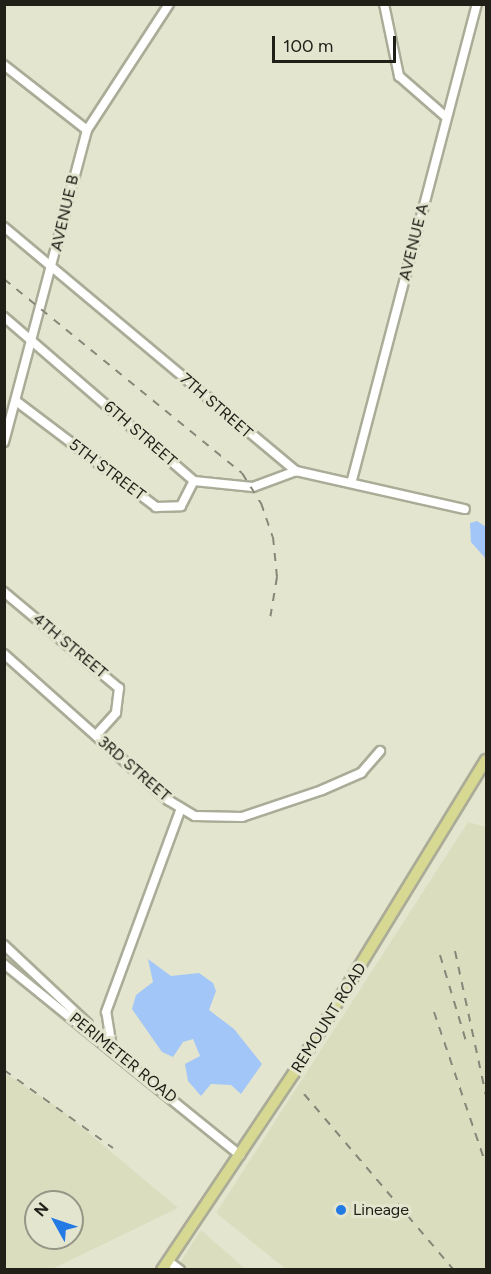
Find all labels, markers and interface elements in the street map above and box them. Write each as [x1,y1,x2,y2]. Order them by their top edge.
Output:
scale bar [275,24,400,62]
text: 100 m [283,35,333,57]
street label: AVENUE B [47,173,83,253]
street label: AVENUE A [395,202,433,282]
street label: 7TH STREET [176,369,256,443]
street label: 6TH STREET [100,397,180,471]
street label: 5TH STREET [65,435,149,505]
street label: 4TH STREET [29,609,111,683]
street label: 3RD STREET [94,732,174,806]
street label: REMOUNT ROAD [287,959,371,1077]
street label: PERIMETER ROAD [65,1009,181,1107]
north arrow [24,1190,84,1250]
text: N [30,1199,53,1220]
place label: Lineage [353,1200,409,1220]
marker: Lineage [334,1203,348,1217]

